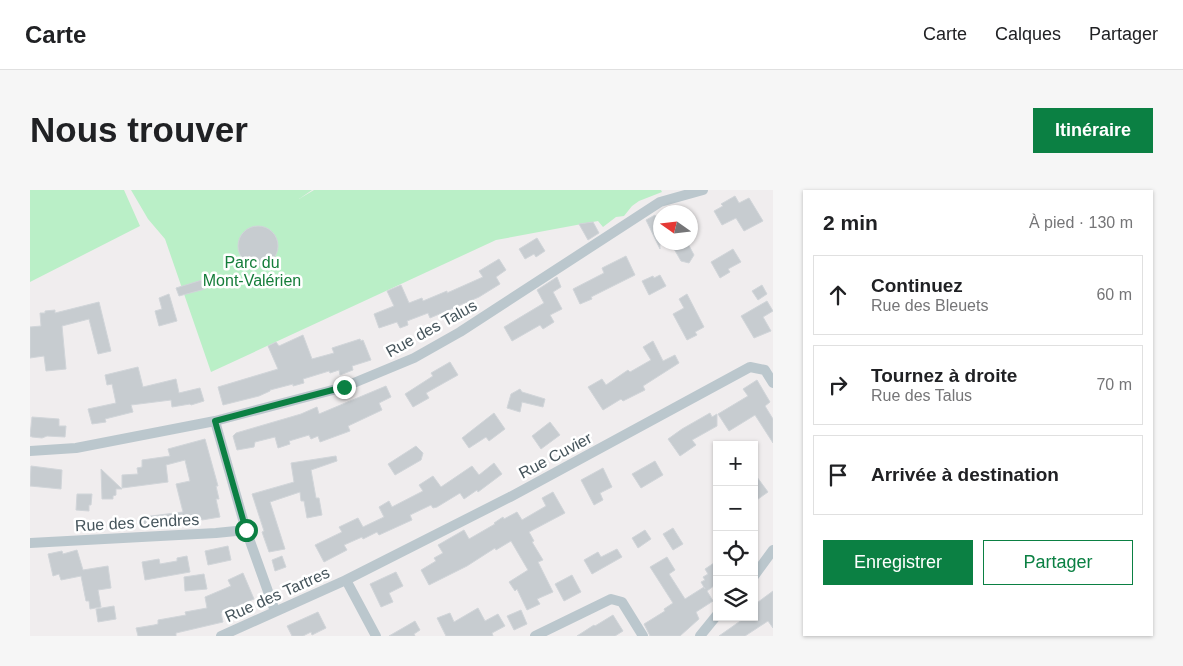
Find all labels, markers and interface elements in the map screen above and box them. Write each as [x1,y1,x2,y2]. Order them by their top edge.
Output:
text: Carte [25,21,86,48]
text: Carte [923,24,967,44]
text: Calques [995,24,1061,44]
text: Partager [1089,24,1158,44]
button: Itinéraire [1033,108,1153,153]
text: Nous trouver [30,110,248,149]
north arrow [653,205,698,250]
text: 2 min [823,211,878,234]
text: À pied · 130 m [1029,214,1133,231]
park label: Parc du Mont-Valérien [203,254,301,289]
text: Continuez [871,275,963,296]
icon: ahead [824,281,852,309]
text: 60 m [1096,286,1132,303]
street label: Rue des Talus [383,296,480,360]
text: Rue des Bleuets [871,297,988,314]
text: Tournez à droite [871,365,1017,386]
icon: right [824,371,852,399]
route end [333,376,356,399]
text: 70 m [1096,376,1132,393]
text: Rue des Talus [871,387,972,404]
street label: Rue Cuvier [516,429,595,482]
map controls [713,441,758,621]
button: + [713,441,758,486]
icon: arrive [824,461,852,489]
text: Arrivée à destination [871,464,1059,485]
button: − [713,486,758,531]
street label: Rue des Cendres [74,511,200,534]
route start [235,519,258,542]
button: locate [713,531,758,576]
button: Enregistrer [823,540,973,585]
button: Partager [983,540,1133,585]
street label: Rue des Tartres [222,564,332,625]
button: layers [713,576,758,621]

